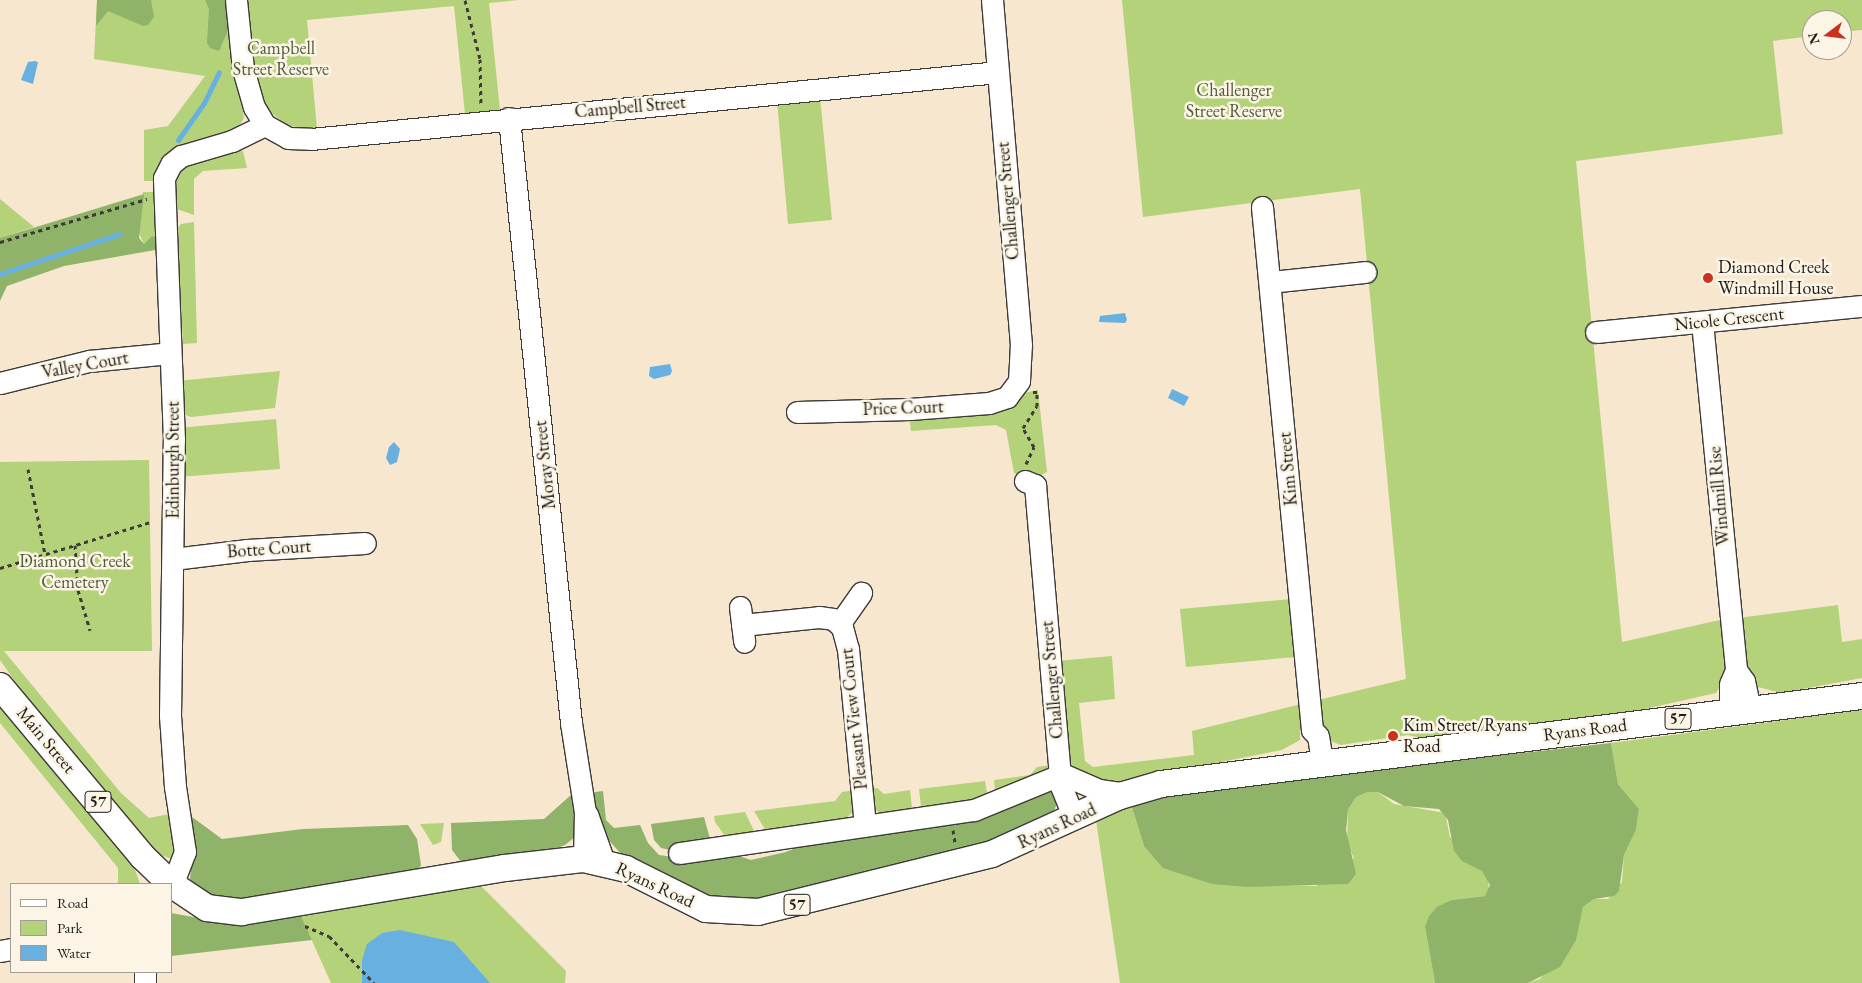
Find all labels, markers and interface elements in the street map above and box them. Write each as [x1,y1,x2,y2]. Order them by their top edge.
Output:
north arrow [1802,10,1852,60]
text: N [1803,31,1824,46]
park label: Campbell Street Reserve [233,38,329,80]
park label: Challenger Street Reserve [1186,80,1282,122]
street label: Campbell Street [574,91,686,123]
street label: Challenger Street [992,141,1024,261]
place label: Diamond Creek Windmill House [1718,257,1834,300]
marker: Diamond Creek Windmill House [1702,272,1714,284]
street label: Nicole Crescent [1673,303,1785,335]
street label: Valley Court [40,347,130,383]
street label: Price Court [862,396,944,420]
street label: Edinburgh Street [162,401,184,519]
street label: Moray Street [530,420,560,510]
street label: Kim Street [1274,431,1302,507]
street label: Windmill Rise [1704,445,1734,547]
street label: Botte Court [226,535,312,563]
park label: Diamond Creek Cemetery [19,551,131,594]
street label: Challenger Street [1036,620,1068,740]
street label: Pleasant View Court [836,647,872,791]
street label: Main Street [12,702,80,778]
road number: 57 [1664,706,1692,732]
street label: Ryans Road [1542,714,1628,746]
place label: Kim Street/Ryans Road [1403,715,1527,758]
marker: Kim Street/Ryans Road [1387,730,1399,742]
road number: 57 [84,789,112,816]
street label: Ryans Road [1014,798,1100,854]
street label: Ryans Road [612,857,698,913]
legend [10,883,172,973]
road number: 57 [783,892,811,918]
text: Road [57,893,88,912]
text: Park [57,918,83,937]
text: Water [57,943,91,962]

